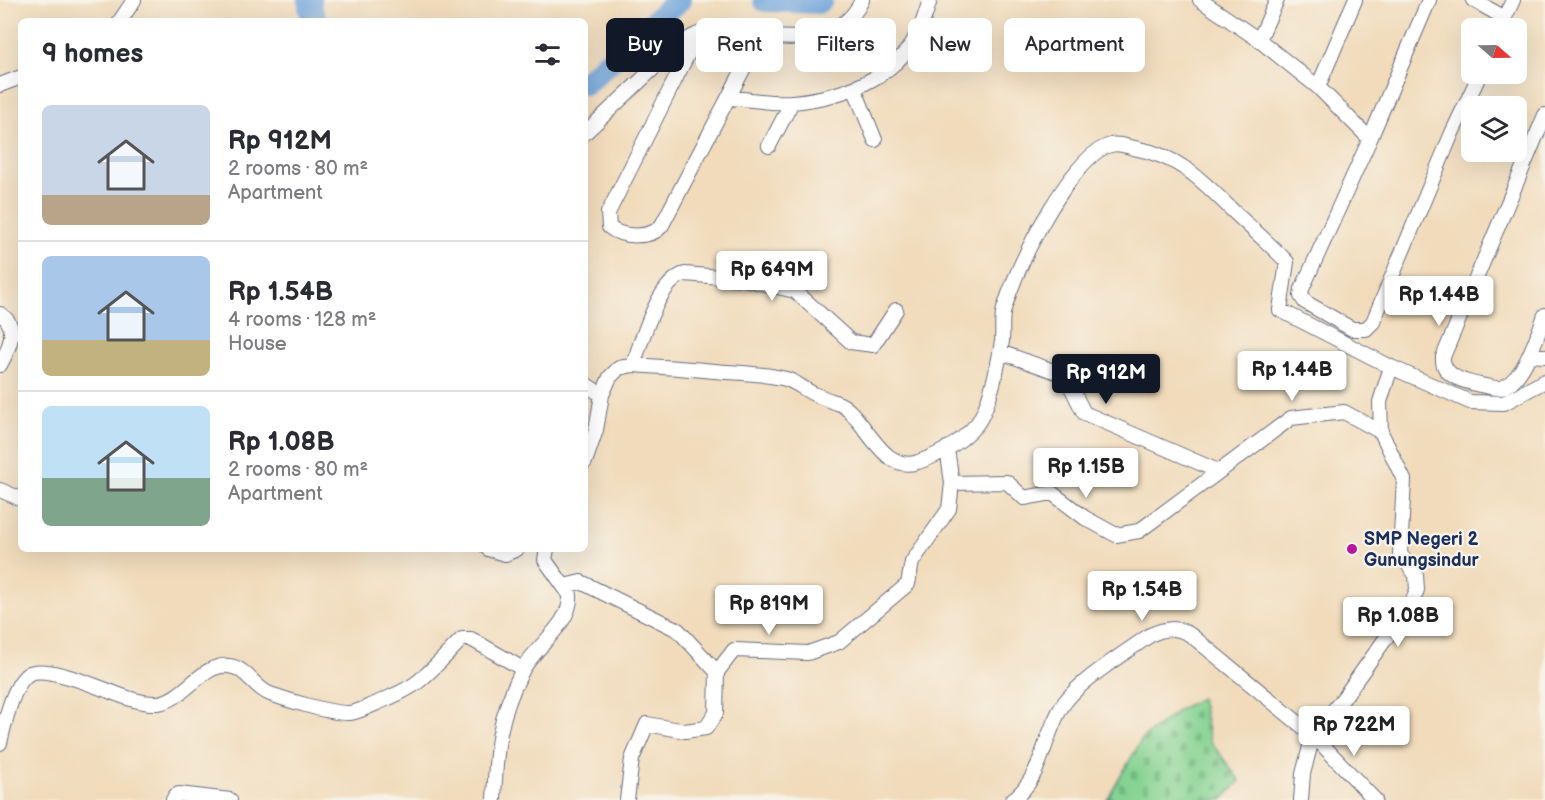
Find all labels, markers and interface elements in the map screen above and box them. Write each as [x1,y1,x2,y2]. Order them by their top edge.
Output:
chip: Buy [606,18,684,72]
chip: Rent [696,18,783,72]
chip: Filters [795,18,896,72]
chip: New [908,18,992,72]
chip: Apartment [1004,18,1145,72]
north arrow [1461,18,1527,84]
map controls [1461,18,1527,162]
icon: filters [531,38,564,71]
text: 9 homes [42,39,143,70]
button: layers [1461,96,1527,162]
text: Rp 912M [228,126,332,157]
icon: home [90,129,162,201]
text: 2 rooms · 80 m² [228,157,368,181]
text: Apartment [228,181,323,205]
pin: Rp 649M [717,251,827,302]
text: Rp 649M [730,258,814,282]
pin: Rp 1.44B [1377,276,1501,327]
text: Rp 1.54B [228,277,333,308]
icon: home [90,280,162,352]
text: Rp 1.44B [1398,283,1480,307]
text: 4 rooms · 128 m² [228,308,376,332]
text: House [228,332,287,356]
pin: Rp 1.44B [1230,351,1354,402]
pin: Rp 912M [1051,354,1161,405]
text: Rp 1.44B [1251,358,1333,382]
text: Rp 912M [1066,361,1146,385]
text: Rp 1.08B [228,427,335,458]
icon: home [90,430,162,502]
pin: Rp 1.15B [1024,448,1148,499]
text: Rp 1.15B [1047,455,1125,479]
text: 2 rooms · 80 m² [228,458,368,482]
text: Apartment [228,482,323,506]
place label: SMP Negeri 2 Gunungsindur [1364,529,1480,571]
marker: SMP Negeri 2 Gunungsindur [1345,542,1359,556]
pin: Rp 1.54B [1080,571,1204,622]
text: Rp 1.54B [1102,578,1182,602]
pin: Rp 819M [714,585,824,636]
text: Rp 819M [729,592,809,616]
pin: Rp 1.08B [1336,597,1460,648]
text: Rp 1.08B [1357,604,1439,628]
pin: Rp 722M [1299,706,1409,757]
text: Rp 722M [1313,713,1395,737]

